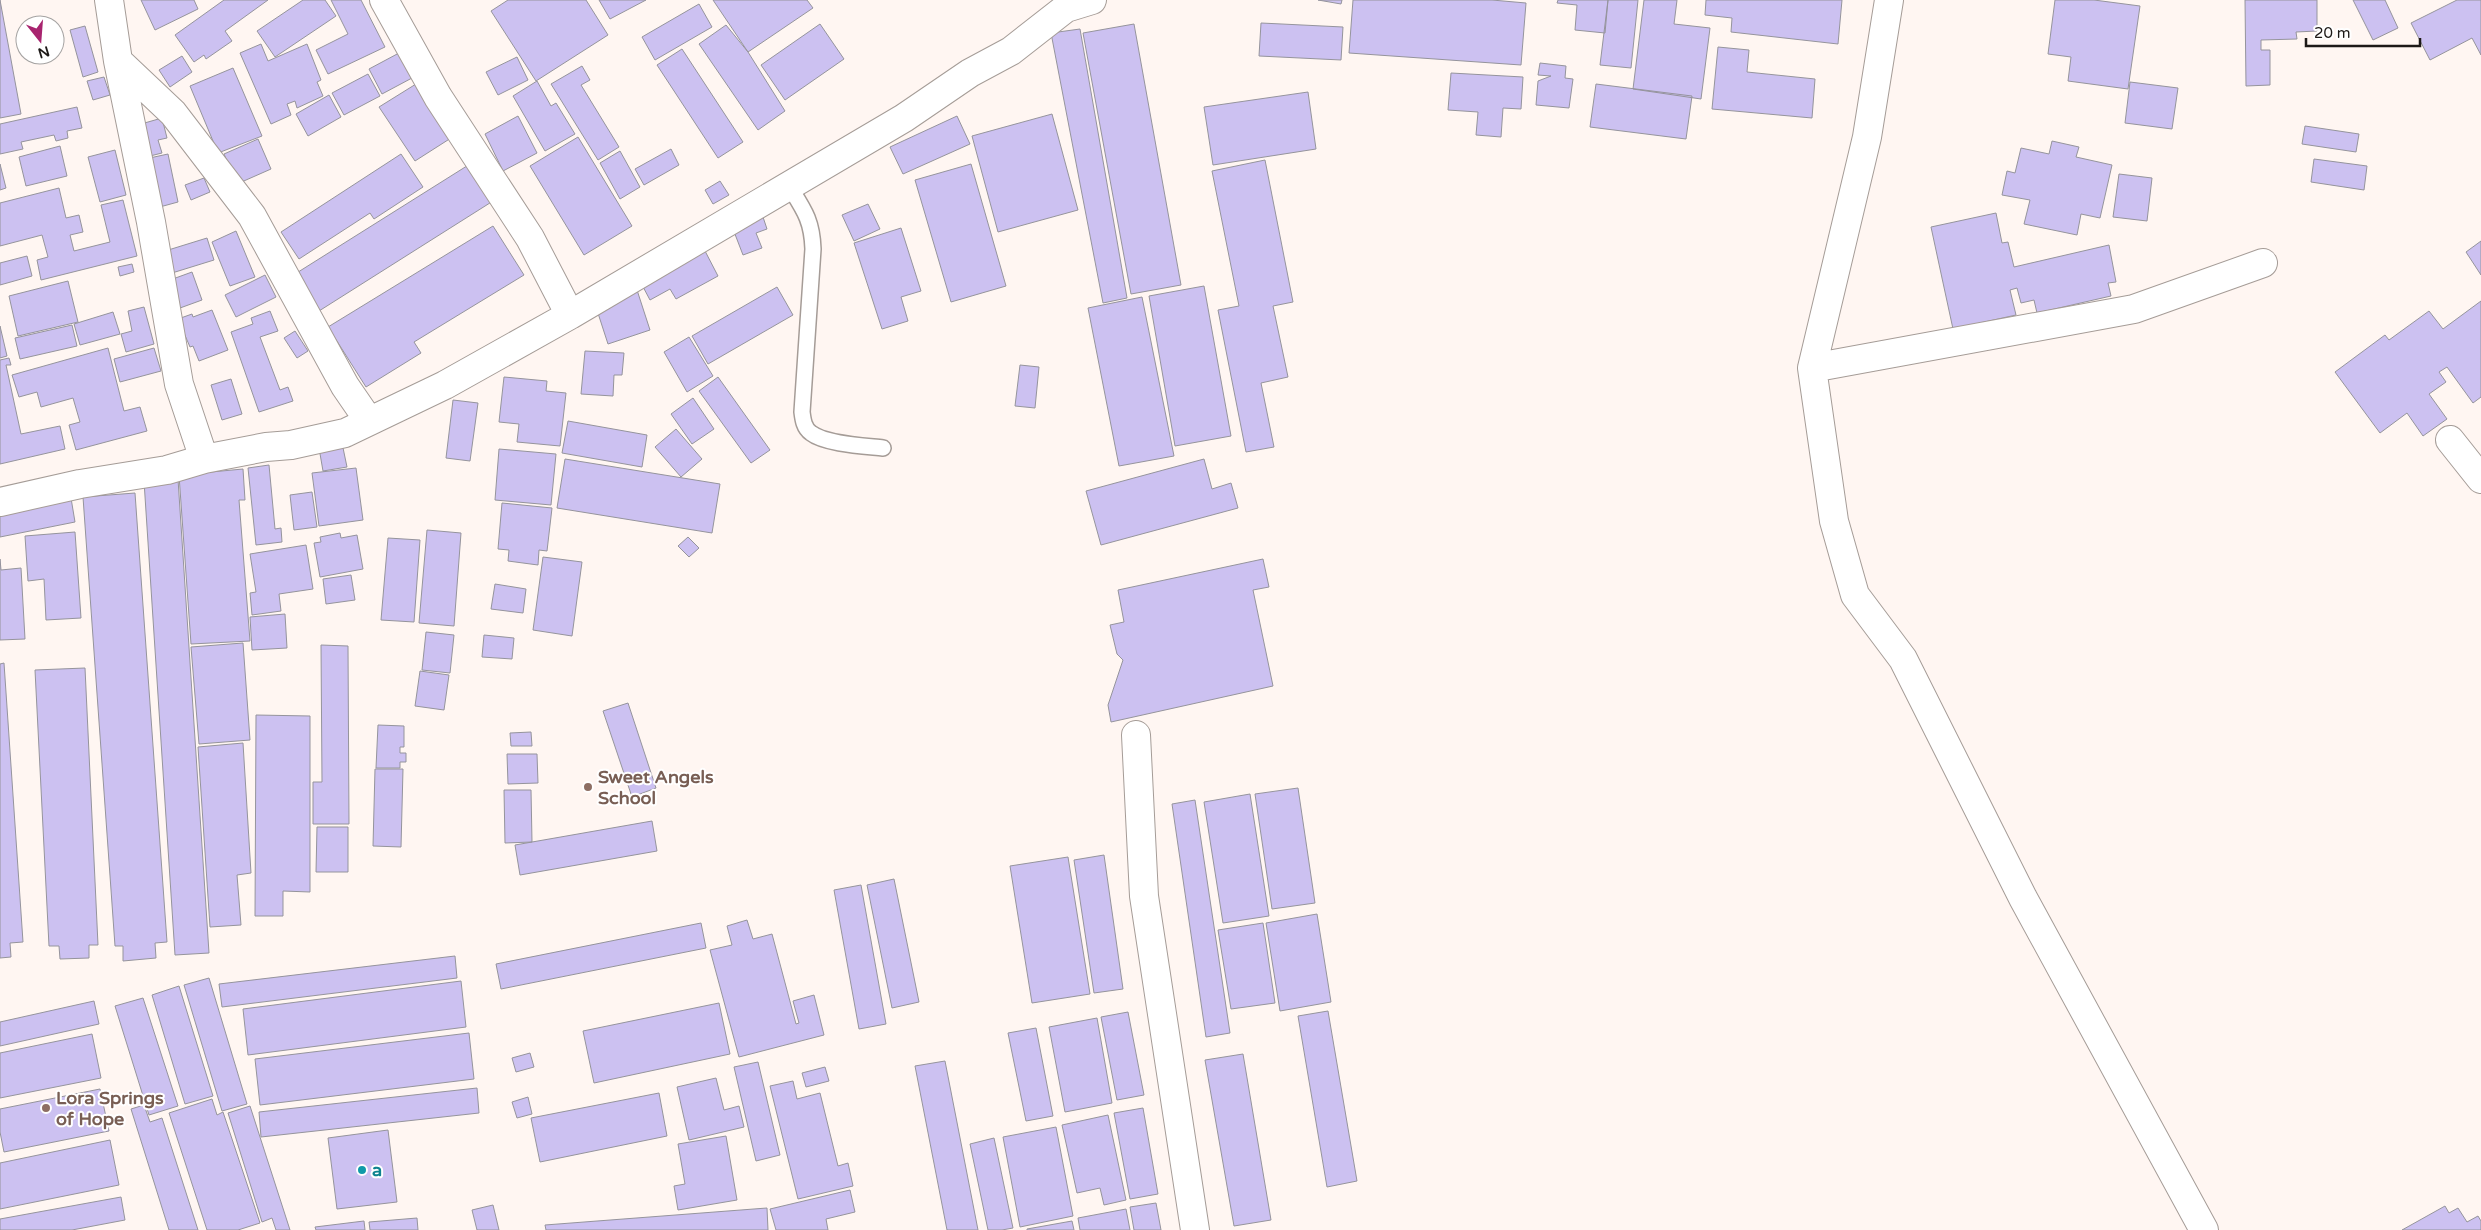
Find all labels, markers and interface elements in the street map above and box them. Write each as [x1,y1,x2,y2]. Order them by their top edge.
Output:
north arrow [15,15,65,65]
scale bar [2306,15,2420,47]
text: 20 m [2314,24,2351,42]
text: N [36,42,52,62]
place label: Sweet Angels School [598,766,714,809]
marker: Sweet Angels School [582,781,594,793]
place label: Lora Springs of Hope [56,1087,164,1130]
marker: Lora Springs of Hope [40,1102,52,1114]
place label: a [372,1159,382,1181]
marker: a [356,1164,368,1176]

